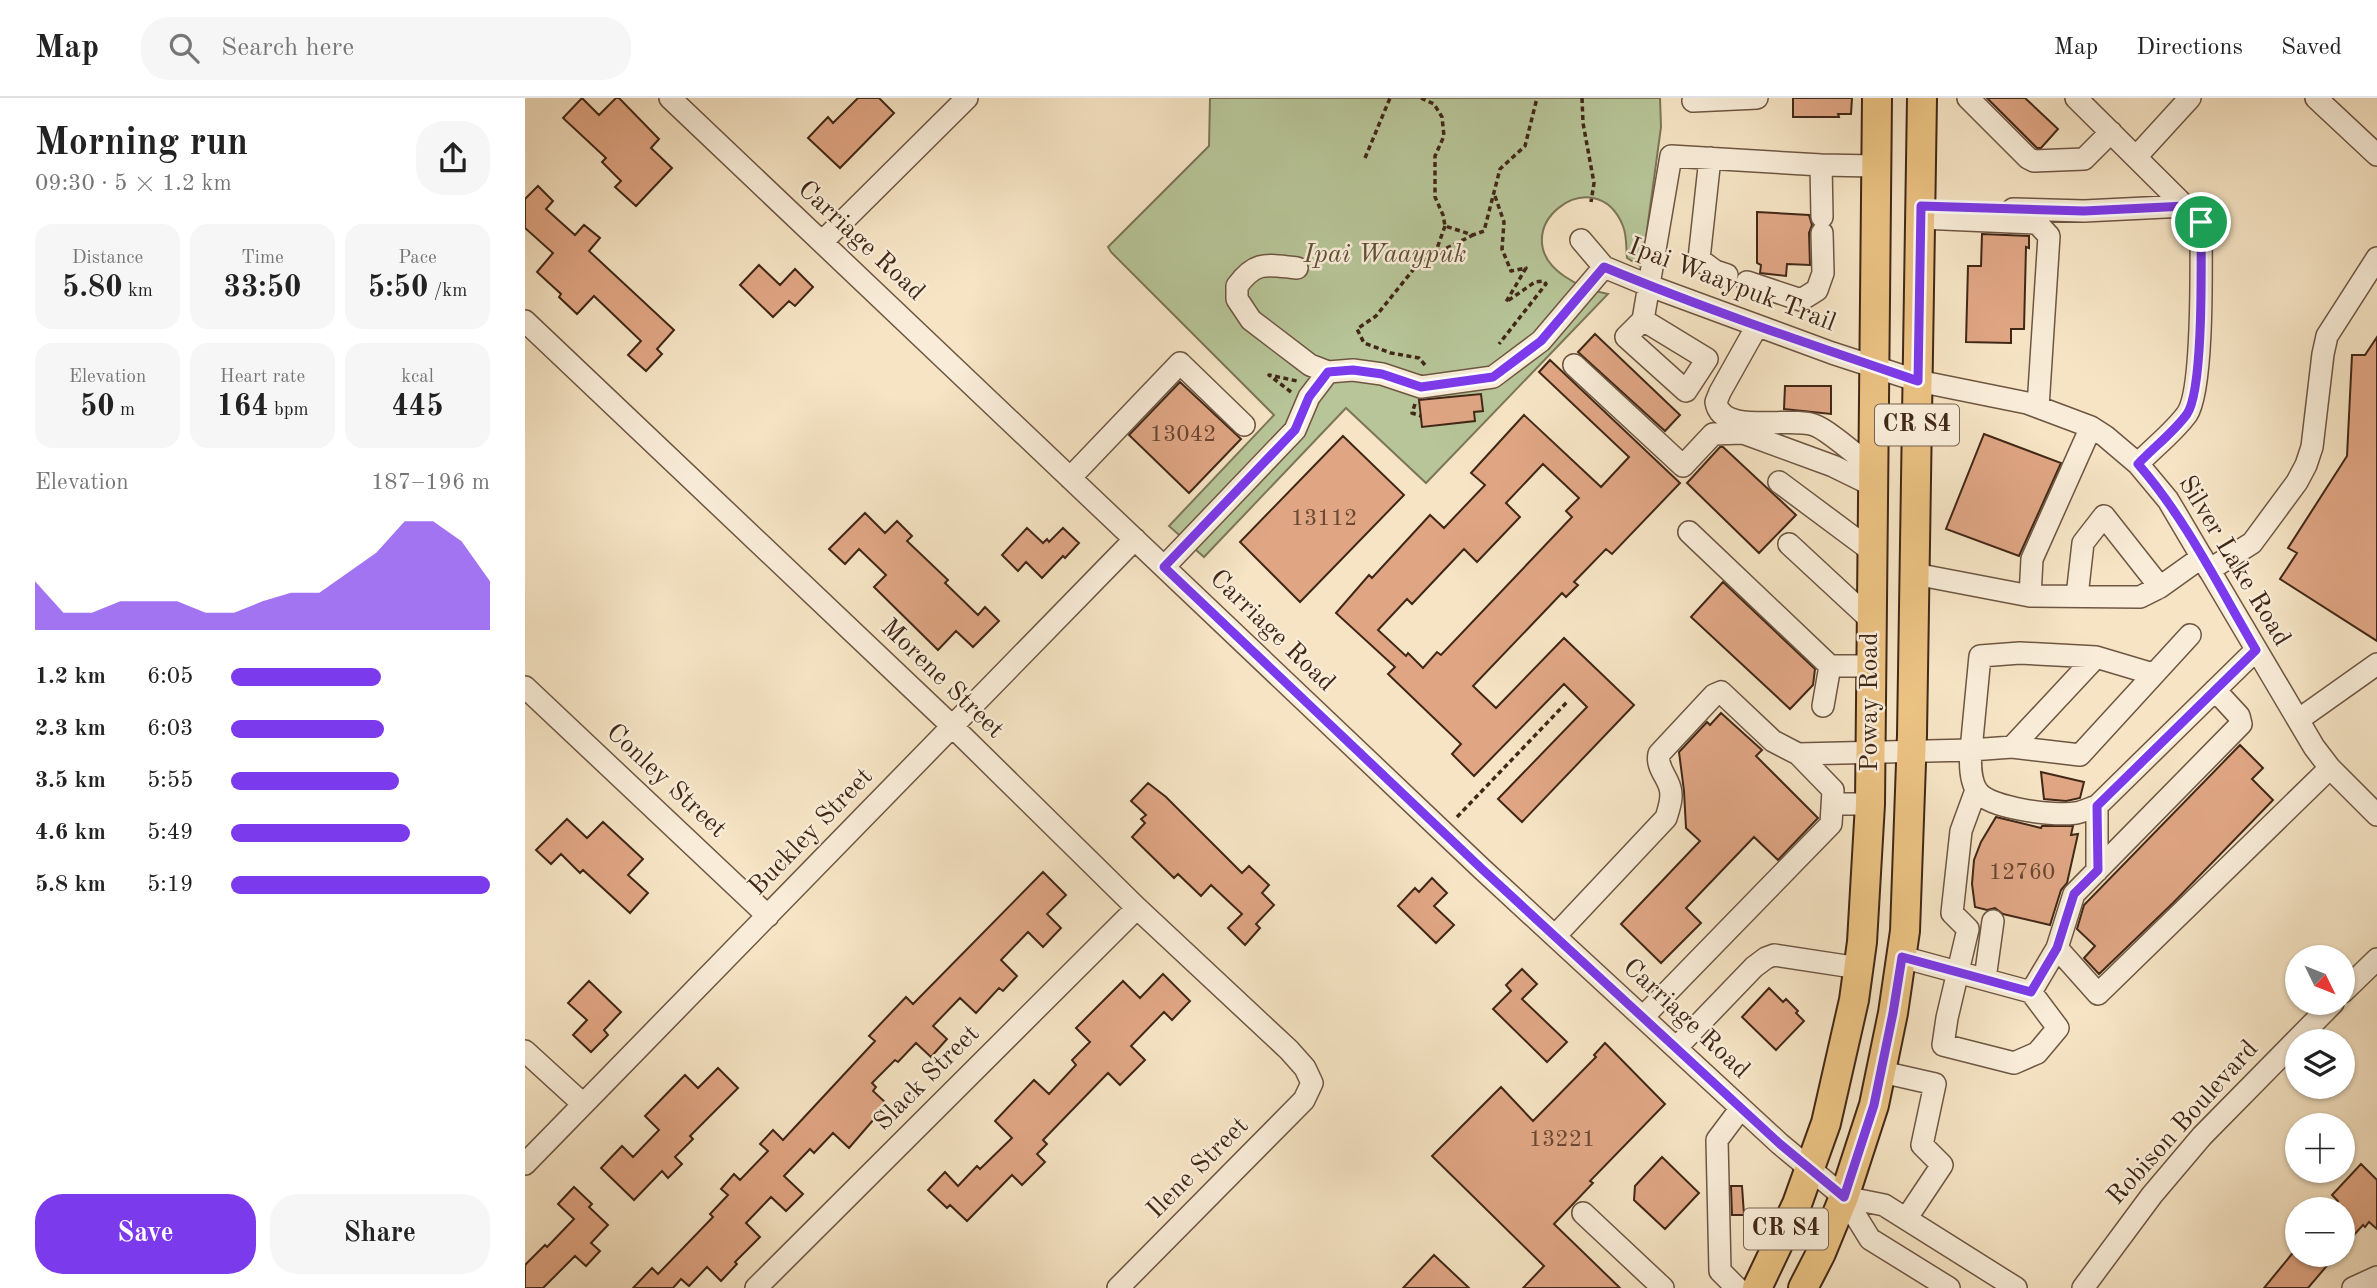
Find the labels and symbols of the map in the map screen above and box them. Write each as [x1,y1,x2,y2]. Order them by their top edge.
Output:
street label: Carriage Road [793,176,929,306]
pin [2171,192,2231,252]
street label: Ipai Waaypuk Trail [1625,233,1839,337]
park label: Ipai Waaypuk [1302,242,1467,268]
road number: CR S4 [1875,404,1959,446]
house number: 13042 [1150,423,1216,446]
street label: Silver Lake Road [2173,471,2295,651]
house number: 13112 [1291,507,1357,530]
street label: Carriage Road [1204,565,1340,697]
street label: Morene Street [876,614,1008,744]
street label: Poway Road [1857,632,1883,772]
street label: Conley Street [601,719,731,843]
street label: Buckley Street [744,763,878,901]
house number: 12760 [1989,861,2055,884]
north arrow [2285,945,2355,1015]
street label: Carriage Road [1618,954,1754,1084]
street label: Slack Street [869,1020,985,1136]
street label: Robison Boulevard [2103,1036,2263,1210]
street label: Ilene Street [1142,1112,1254,1224]
house number: 13221 [1529,1128,1595,1151]
road number: CR S4 [1744,1209,1828,1250]

